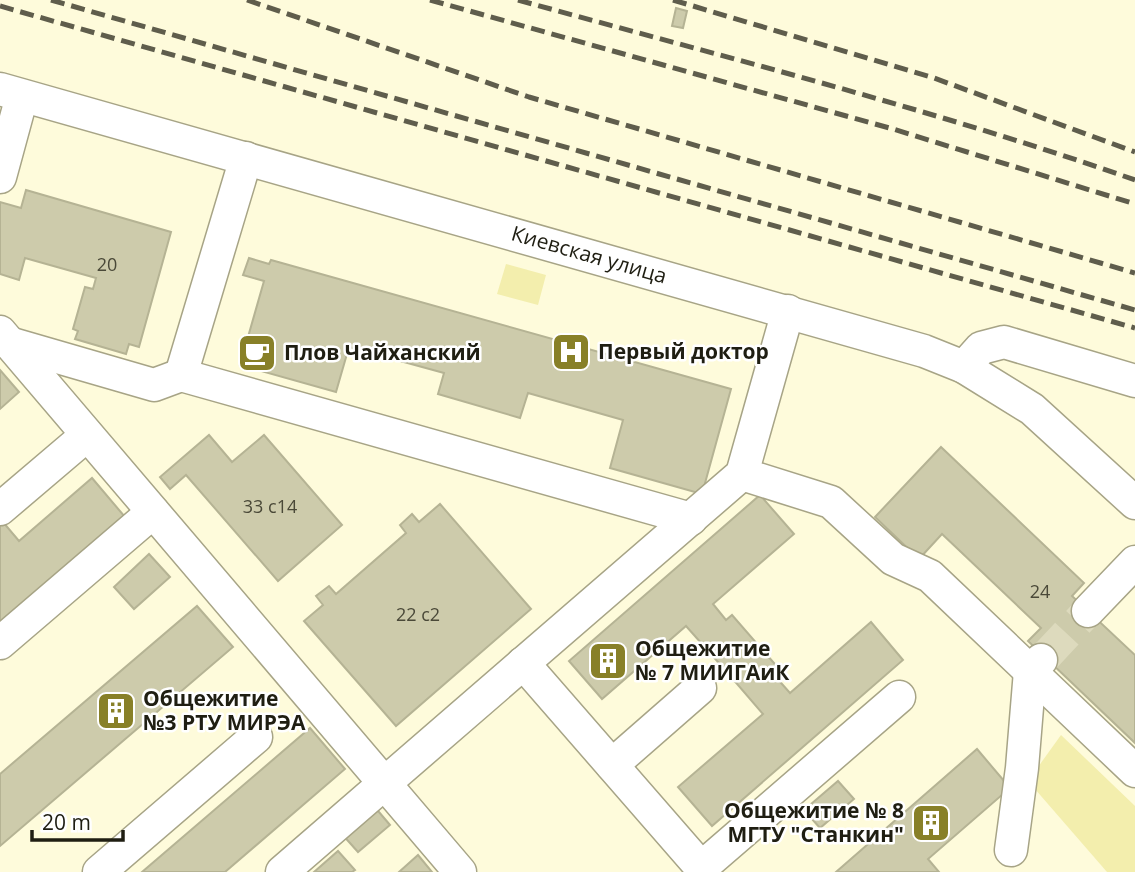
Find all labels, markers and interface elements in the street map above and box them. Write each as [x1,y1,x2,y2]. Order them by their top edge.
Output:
street label: Киевская улица [508,218,670,290]
house number: 20 [97,252,117,276]
hospital icon: Первый доктор [550,331,592,373]
cafe icon: Плов Чайханский [236,332,278,374]
place label: Первый доктор [598,337,769,365]
place label: Плов Чайханский [284,338,481,366]
house number: 33 с14 [243,494,297,518]
house number: 24 [1030,579,1050,603]
house number: 22 с2 [396,602,440,626]
place label: Общежитие № 7 МИИГАиК [635,634,790,686]
building icon: Общежитие № 7 МИИГАиК [587,640,629,682]
place label: Общежитие №3 РТУ МИРЭА [143,684,306,736]
building icon: Общежитие №3 РТУ МИРЭА [95,690,137,732]
place label: Общежитие № 8 МГТУ "Станкин" [724,796,904,848]
scale bar [32,798,122,842]
building icon: Общежитие № 8 МГТУ "Станкин" [910,802,952,844]
text: 20 m [42,808,91,836]

